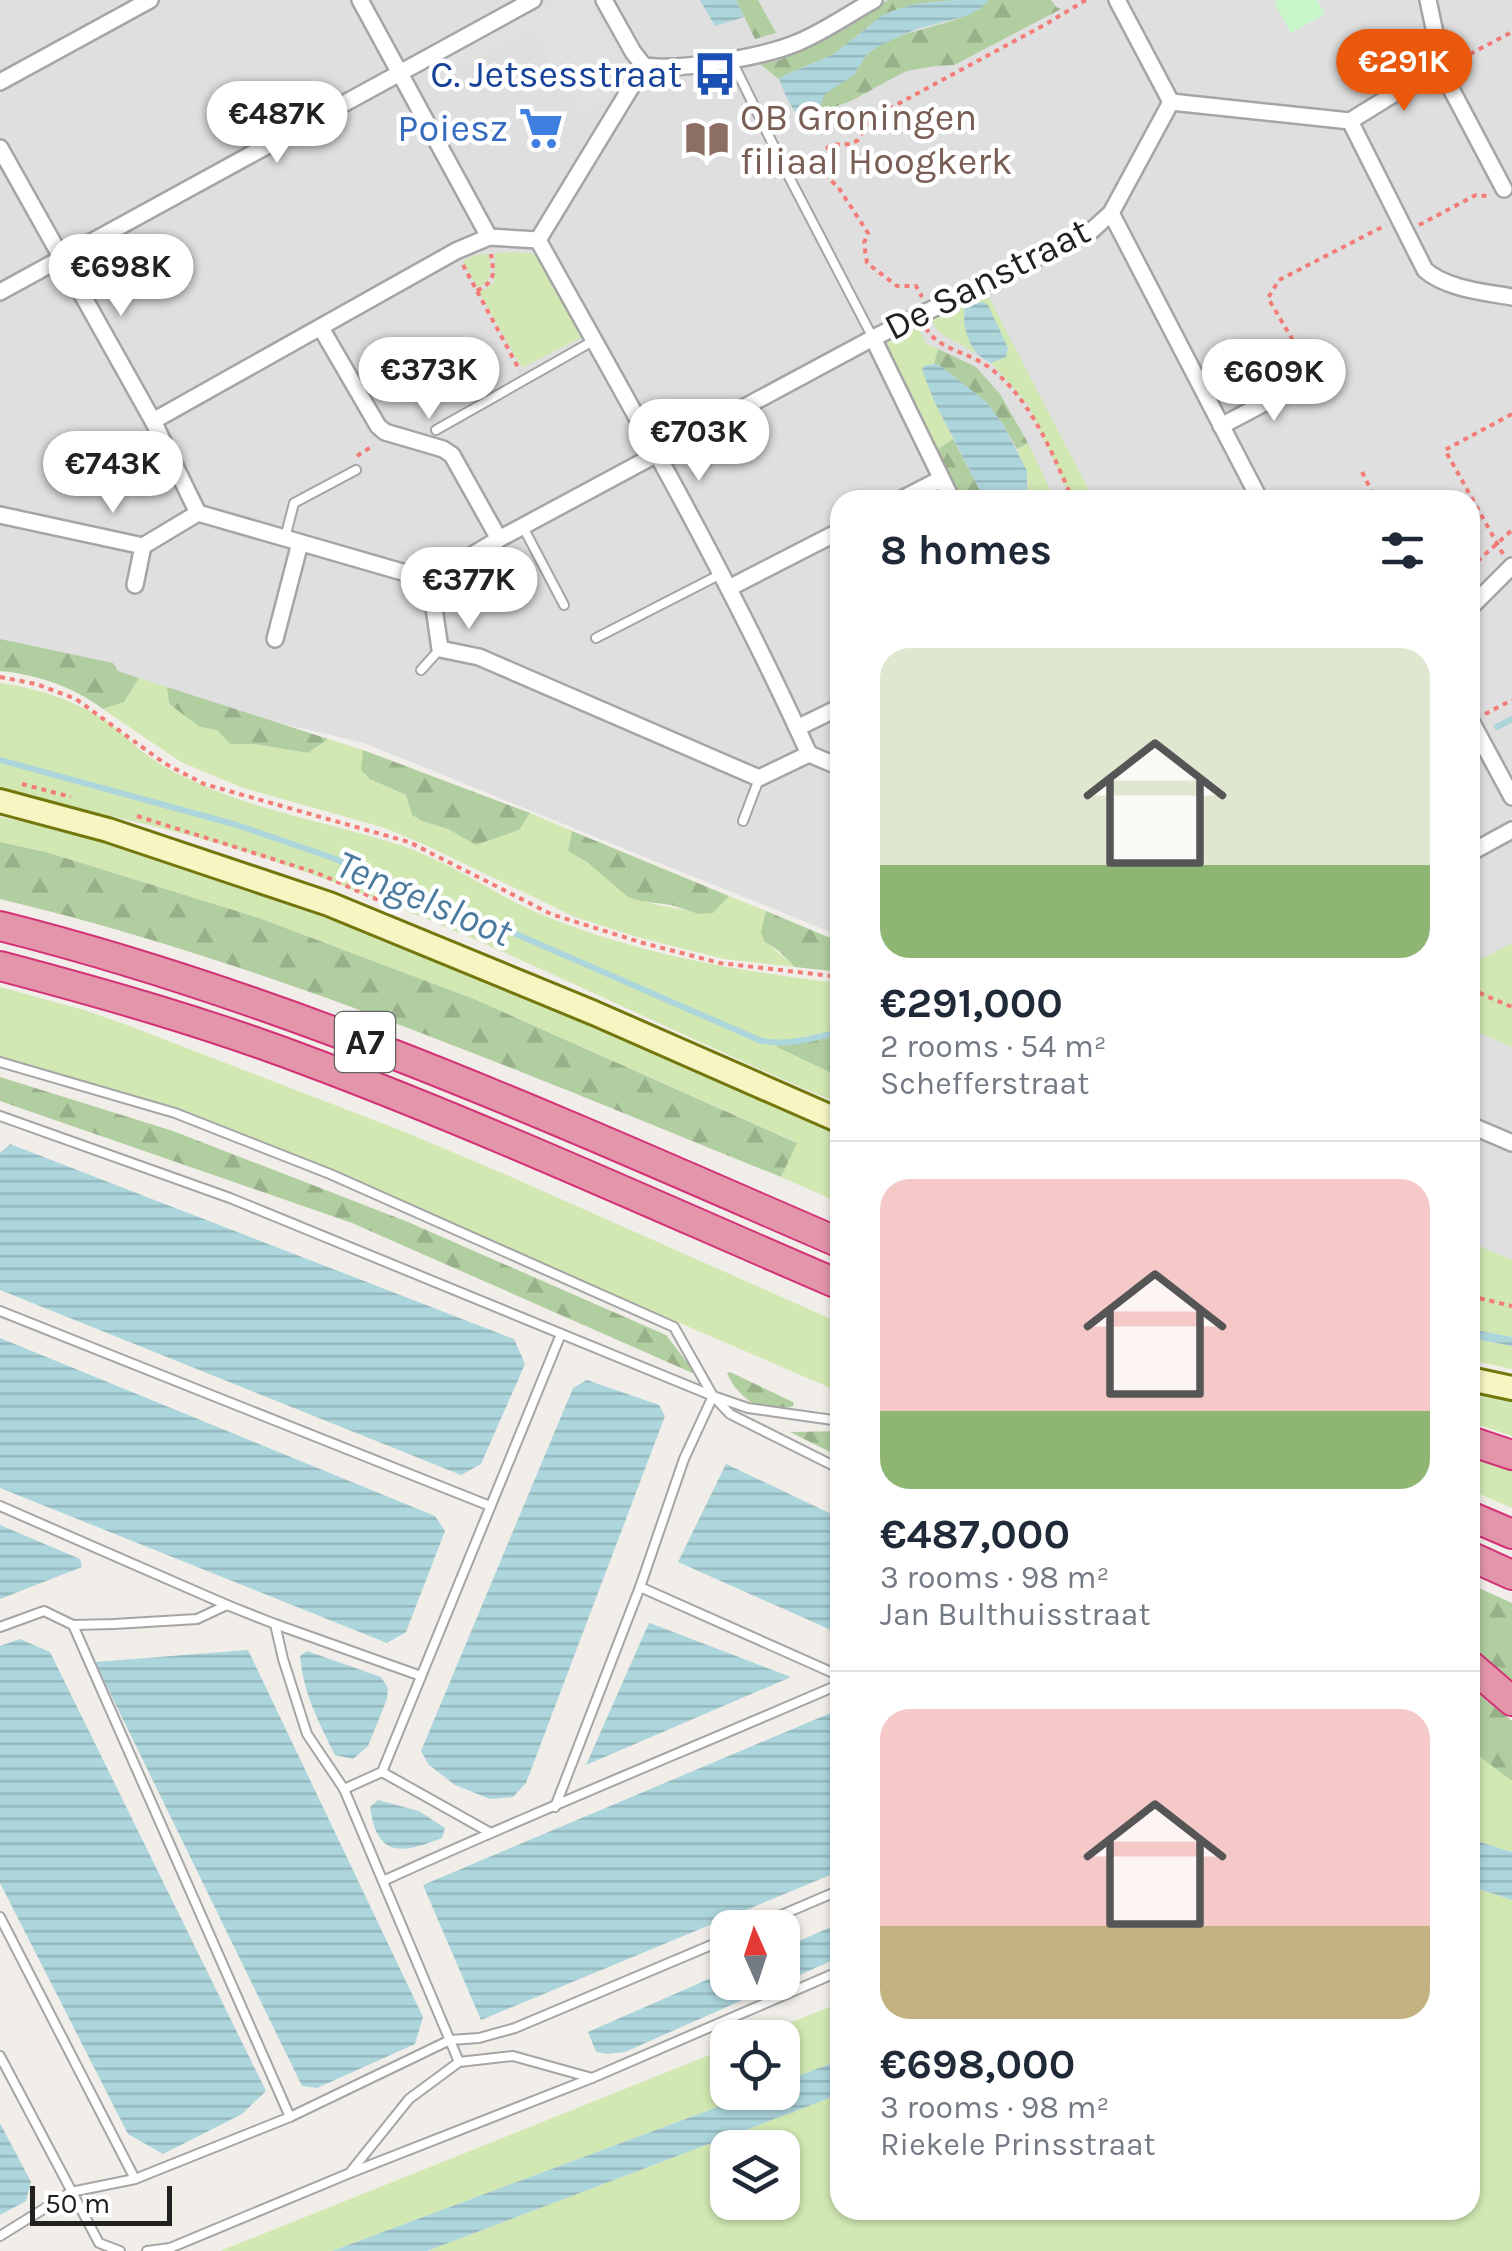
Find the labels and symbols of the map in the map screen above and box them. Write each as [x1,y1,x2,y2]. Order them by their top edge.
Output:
pin: €291K [1334,29,1474,114]
bus stop icon: C. Jetsesstraat [691,50,739,98]
place label: C. Jetsesstraat [430,52,682,97]
pin: €487K [207,81,347,166]
place label: OB Groningen filiaal Hoogkerk [740,95,1012,184]
supermarket icon: Poiesz [517,104,565,152]
place label: Poiesz [397,106,508,151]
library icon: OB Groningen filiaal Hoogkerk [683,115,731,163]
street label: De Sanstraat [877,208,1097,350]
pin: €698K [51,234,191,319]
pin: €373K [359,337,499,422]
pin: €609K [1204,339,1344,424]
pin: €703K [629,399,769,484]
pin: €743K [43,431,183,516]
pin: €377K [399,547,539,632]
water label: Tengelsloot [329,840,519,956]
road number: A7 [335,1012,395,1072]
north arrow [710,1910,800,2000]
scale bar [30,2181,172,2226]

